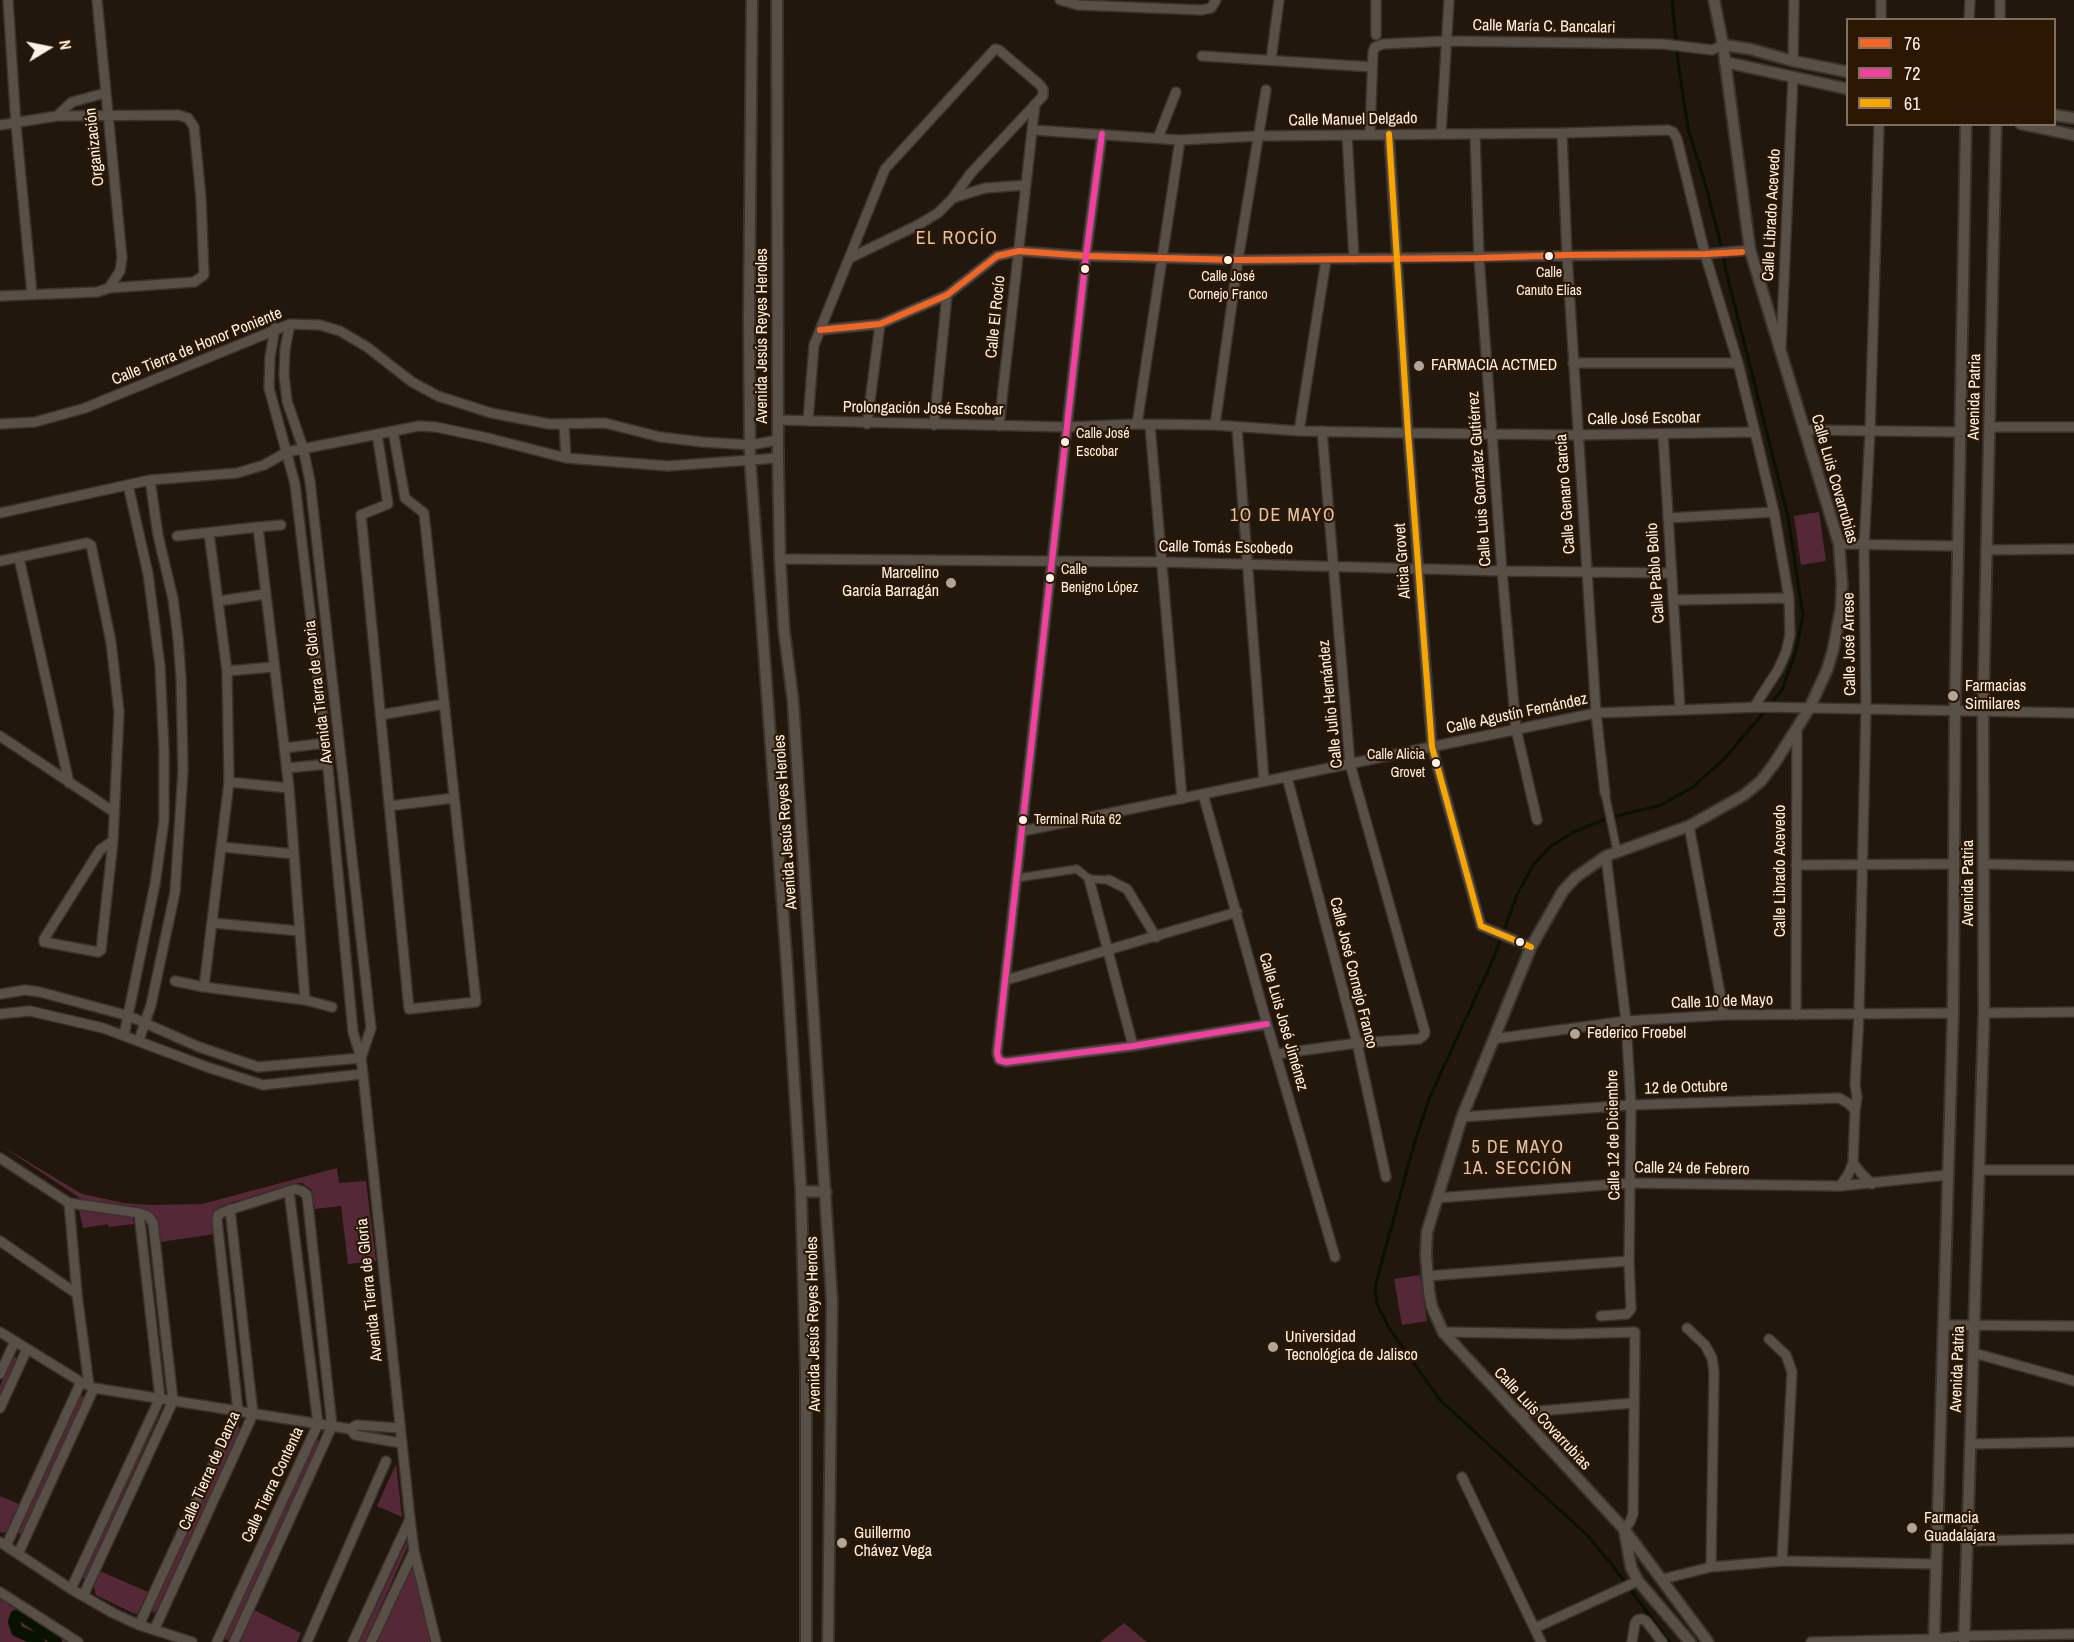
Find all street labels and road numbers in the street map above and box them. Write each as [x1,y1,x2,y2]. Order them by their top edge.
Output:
street label: Calle María C. Bancalari [1472,16,1616,38]
street label: Organización [81,107,109,187]
street label: Calle Manuel Delgado [1288,109,1418,131]
street label: Calle Librado Acevedo [1759,148,1785,282]
street label: Avenida Jesús Reyes Heroles [753,248,773,424]
street label: Calle El Rocío [982,275,1010,359]
street label: Calle Tierra de Honor Poniente [109,304,285,390]
street label: Avenida Patria [1965,354,1985,440]
street label: Calle Luis González Gutiérrez [1464,391,1496,567]
street label: Prolongación José Escobar [843,398,1003,420]
street label: Calle José Escobar [1587,408,1701,430]
street label: Calle Luis Covarrubias [1806,412,1862,546]
street label: Calle Genaro García [1552,433,1580,555]
street label: Calle Pablo Bolio [1643,522,1669,624]
street label: Alicia Grovet [1391,523,1415,599]
street label: Calle Tomás Escobedo [1159,537,1293,559]
street label: Calle José Arrese [1839,592,1861,696]
street label: Avenida Tierra de Gloria [301,619,337,765]
street label: Calle Julio Hernández [1315,639,1347,769]
street label: Calle Agustín Fernández [1445,690,1589,738]
street label: Avenida Jesús Reyes Heroles [770,734,802,910]
street label: Calle Librado Acevedo [1771,805,1791,937]
street label: Avenida Patria [1959,840,1979,926]
street label: Calle José Cornejo Franco [1325,895,1381,1051]
street label: Calle Luis José Jiménez [1254,951,1312,1093]
street label: Calle 10 de Mayo [1671,991,1773,1013]
street label: Calle 12 de Diciembre [1603,1070,1625,1200]
street label: 12 de Octubre [1644,1077,1728,1099]
street label: Calle 24 de Febrero [1634,1158,1750,1180]
street label: Avenida Tierra de Gloria [353,1217,387,1363]
street label: Avenida Jesús Reyes Heroles [803,1236,825,1412]
street label: Avenida Patria [1947,1325,1969,1413]
street label: Calle Luis Covarrubias [1489,1364,1595,1474]
street label: Calle Tierra de Danza [175,1409,245,1533]
street label: Calle Tierra Contenta [238,1424,308,1546]

